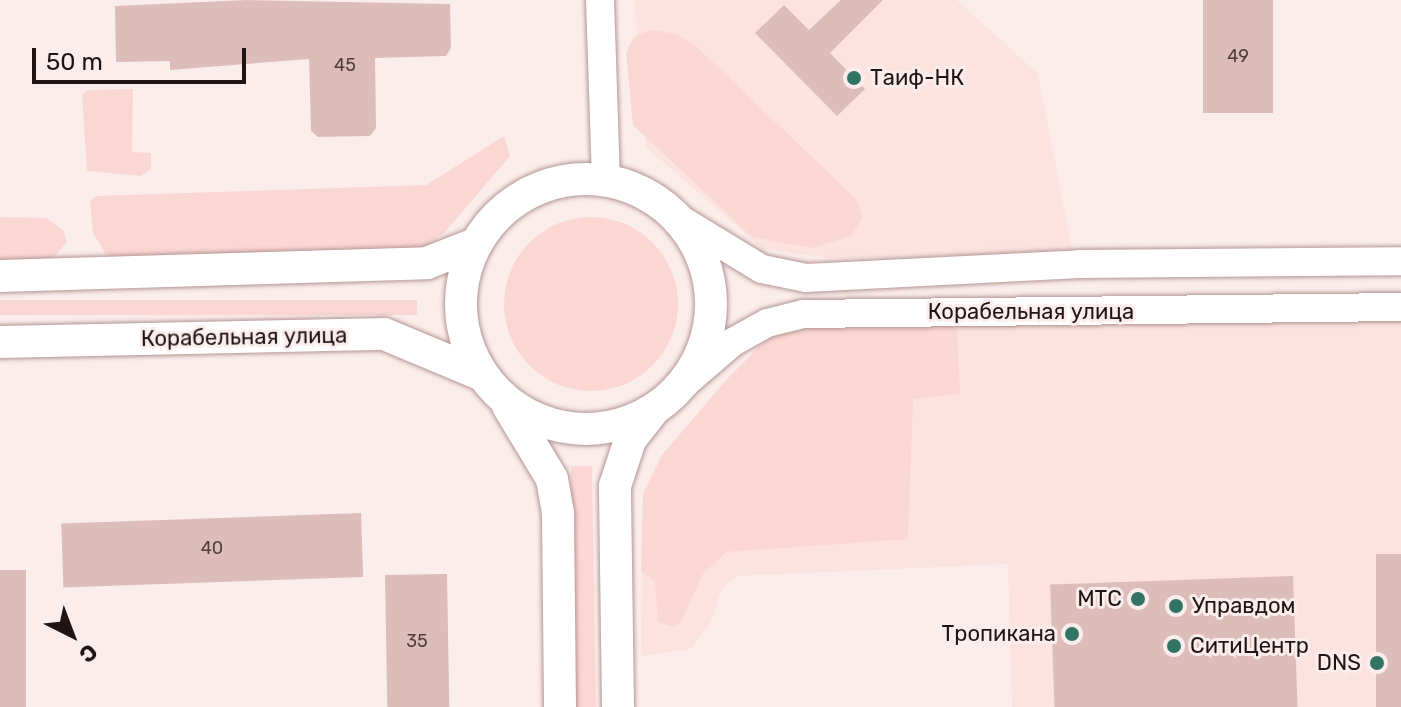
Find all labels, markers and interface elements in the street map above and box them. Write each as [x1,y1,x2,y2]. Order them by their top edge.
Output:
scale bar [36,32,250,82]
house number: 49 [1227,45,1249,67]
text: 50 m [46,48,103,76]
house number: 45 [334,54,356,76]
place label: Таиф-НК [870,65,964,91]
marker: Таиф-НК [845,69,863,87]
street label: Корабельная улица [928,299,1134,325]
street label: Корабельная улица [141,322,347,352]
house number: 40 [201,537,223,559]
place label: МТС [1077,586,1122,612]
marker: МТС [1129,590,1147,608]
place label: Управдом [1192,593,1296,619]
north arrow [32,595,112,675]
marker: Управдом [1167,597,1185,615]
place label: Тропикана [942,621,1056,647]
marker: Тропикана [1063,625,1081,643]
house number: 35 [406,630,428,652]
place label: СитиЦентр [1190,633,1309,659]
marker: СитиЦентр [1165,637,1183,655]
text: С [74,638,103,668]
place label: DNS [1317,650,1361,676]
marker: DNS [1368,654,1386,672]

